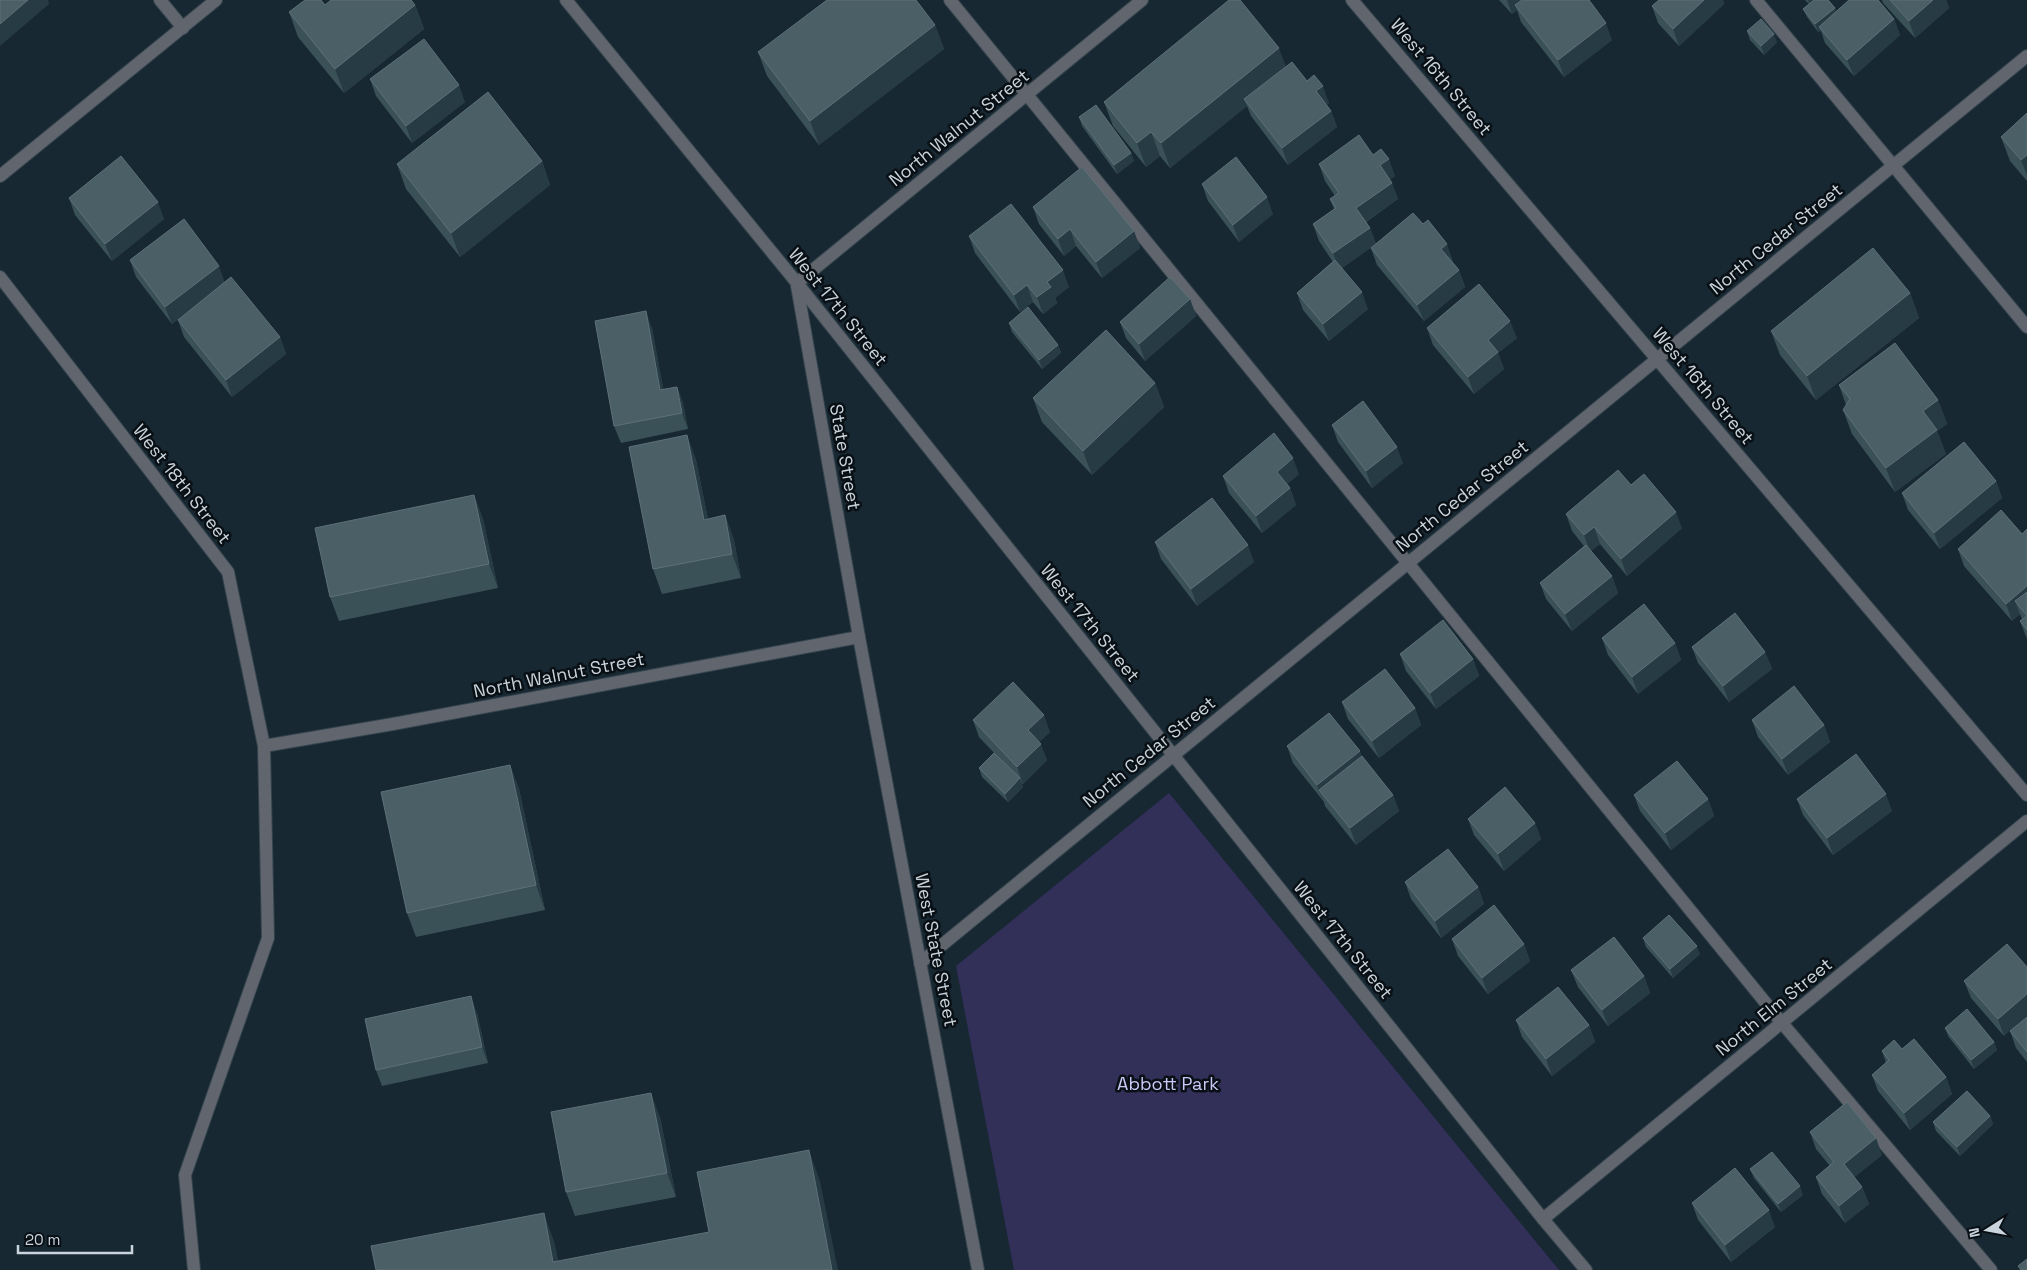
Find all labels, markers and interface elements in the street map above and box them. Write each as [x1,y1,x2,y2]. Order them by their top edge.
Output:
street label: West 16th Street [1386,13,1497,140]
street label: North Walnut Street [884,64,1033,191]
street label: North Cedar Street [1705,178,1847,299]
street label: West 17th Street [784,243,893,370]
street label: West 16th Street [1648,322,1759,449]
street label: State Street [825,402,866,512]
street label: West 18th Street [128,419,236,548]
street label: North Cedar Street [1391,435,1533,556]
street label: West 17th Street [1036,559,1145,686]
street label: North Walnut Street [471,647,646,702]
street label: North Cedar Street [1078,691,1220,812]
street label: West State Street [910,871,963,1028]
street label: West 17th Street [1289,876,1398,1003]
street label: North Elm Street [1711,953,1837,1061]
park label: Abbott Park [1117,1072,1219,1095]
north arrow [1962,1205,2012,1255]
scale bar [18,1222,131,1254]
text: N [1965,1226,1984,1239]
text: 20 m [25,1230,60,1249]

